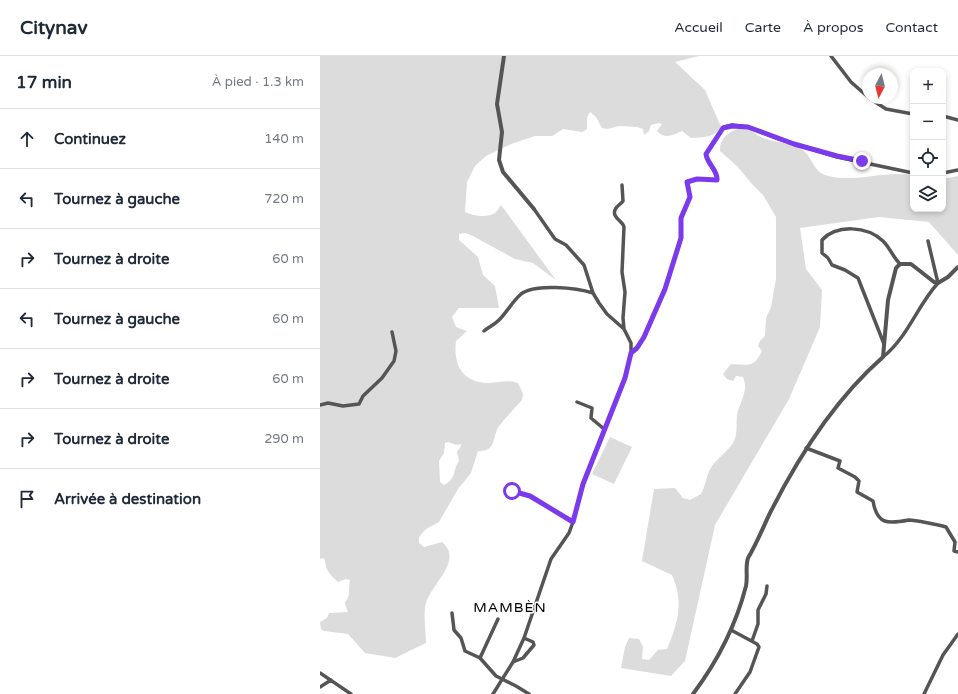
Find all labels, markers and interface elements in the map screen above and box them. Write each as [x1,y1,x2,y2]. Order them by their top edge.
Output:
text: Citynav [20,17,87,39]
text: Accueil [674,19,723,36]
text: Carte [745,19,781,36]
text: À propos [803,19,864,36]
text: Contact [886,19,938,36]
north arrow [862,68,898,104]
map controls [910,68,946,212]
button: + [910,68,946,104]
text: 17 min [16,72,72,93]
text: À pied · 1.3 km [212,74,304,90]
button: − [910,104,946,140]
icon: ahead [16,128,38,150]
text: Continuez [54,130,126,148]
text: 140 m [264,131,304,147]
button: locate [910,140,946,176]
route end [853,152,871,170]
button: layers [910,176,946,212]
icon: left [16,188,38,210]
text: Tournez à gauche [54,190,180,208]
text: 720 m [264,191,304,207]
icon: right [16,248,38,270]
text: Tournez à droite [54,250,169,268]
text: 60 m [272,251,304,267]
icon: left [16,308,38,330]
text: Tournez à gauche [54,310,180,328]
text: 60 m [272,311,304,327]
icon: right [16,368,38,390]
text: Tournez à droite [54,370,169,388]
text: 60 m [272,371,304,387]
icon: right [16,428,38,450]
text: Tournez à droite [54,430,169,448]
text: 290 m [264,431,304,447]
route start [503,482,521,500]
icon: arrive [16,488,38,510]
text: Arrivée à destination [54,490,201,508]
district label: MAMBÈN [473,599,547,616]

